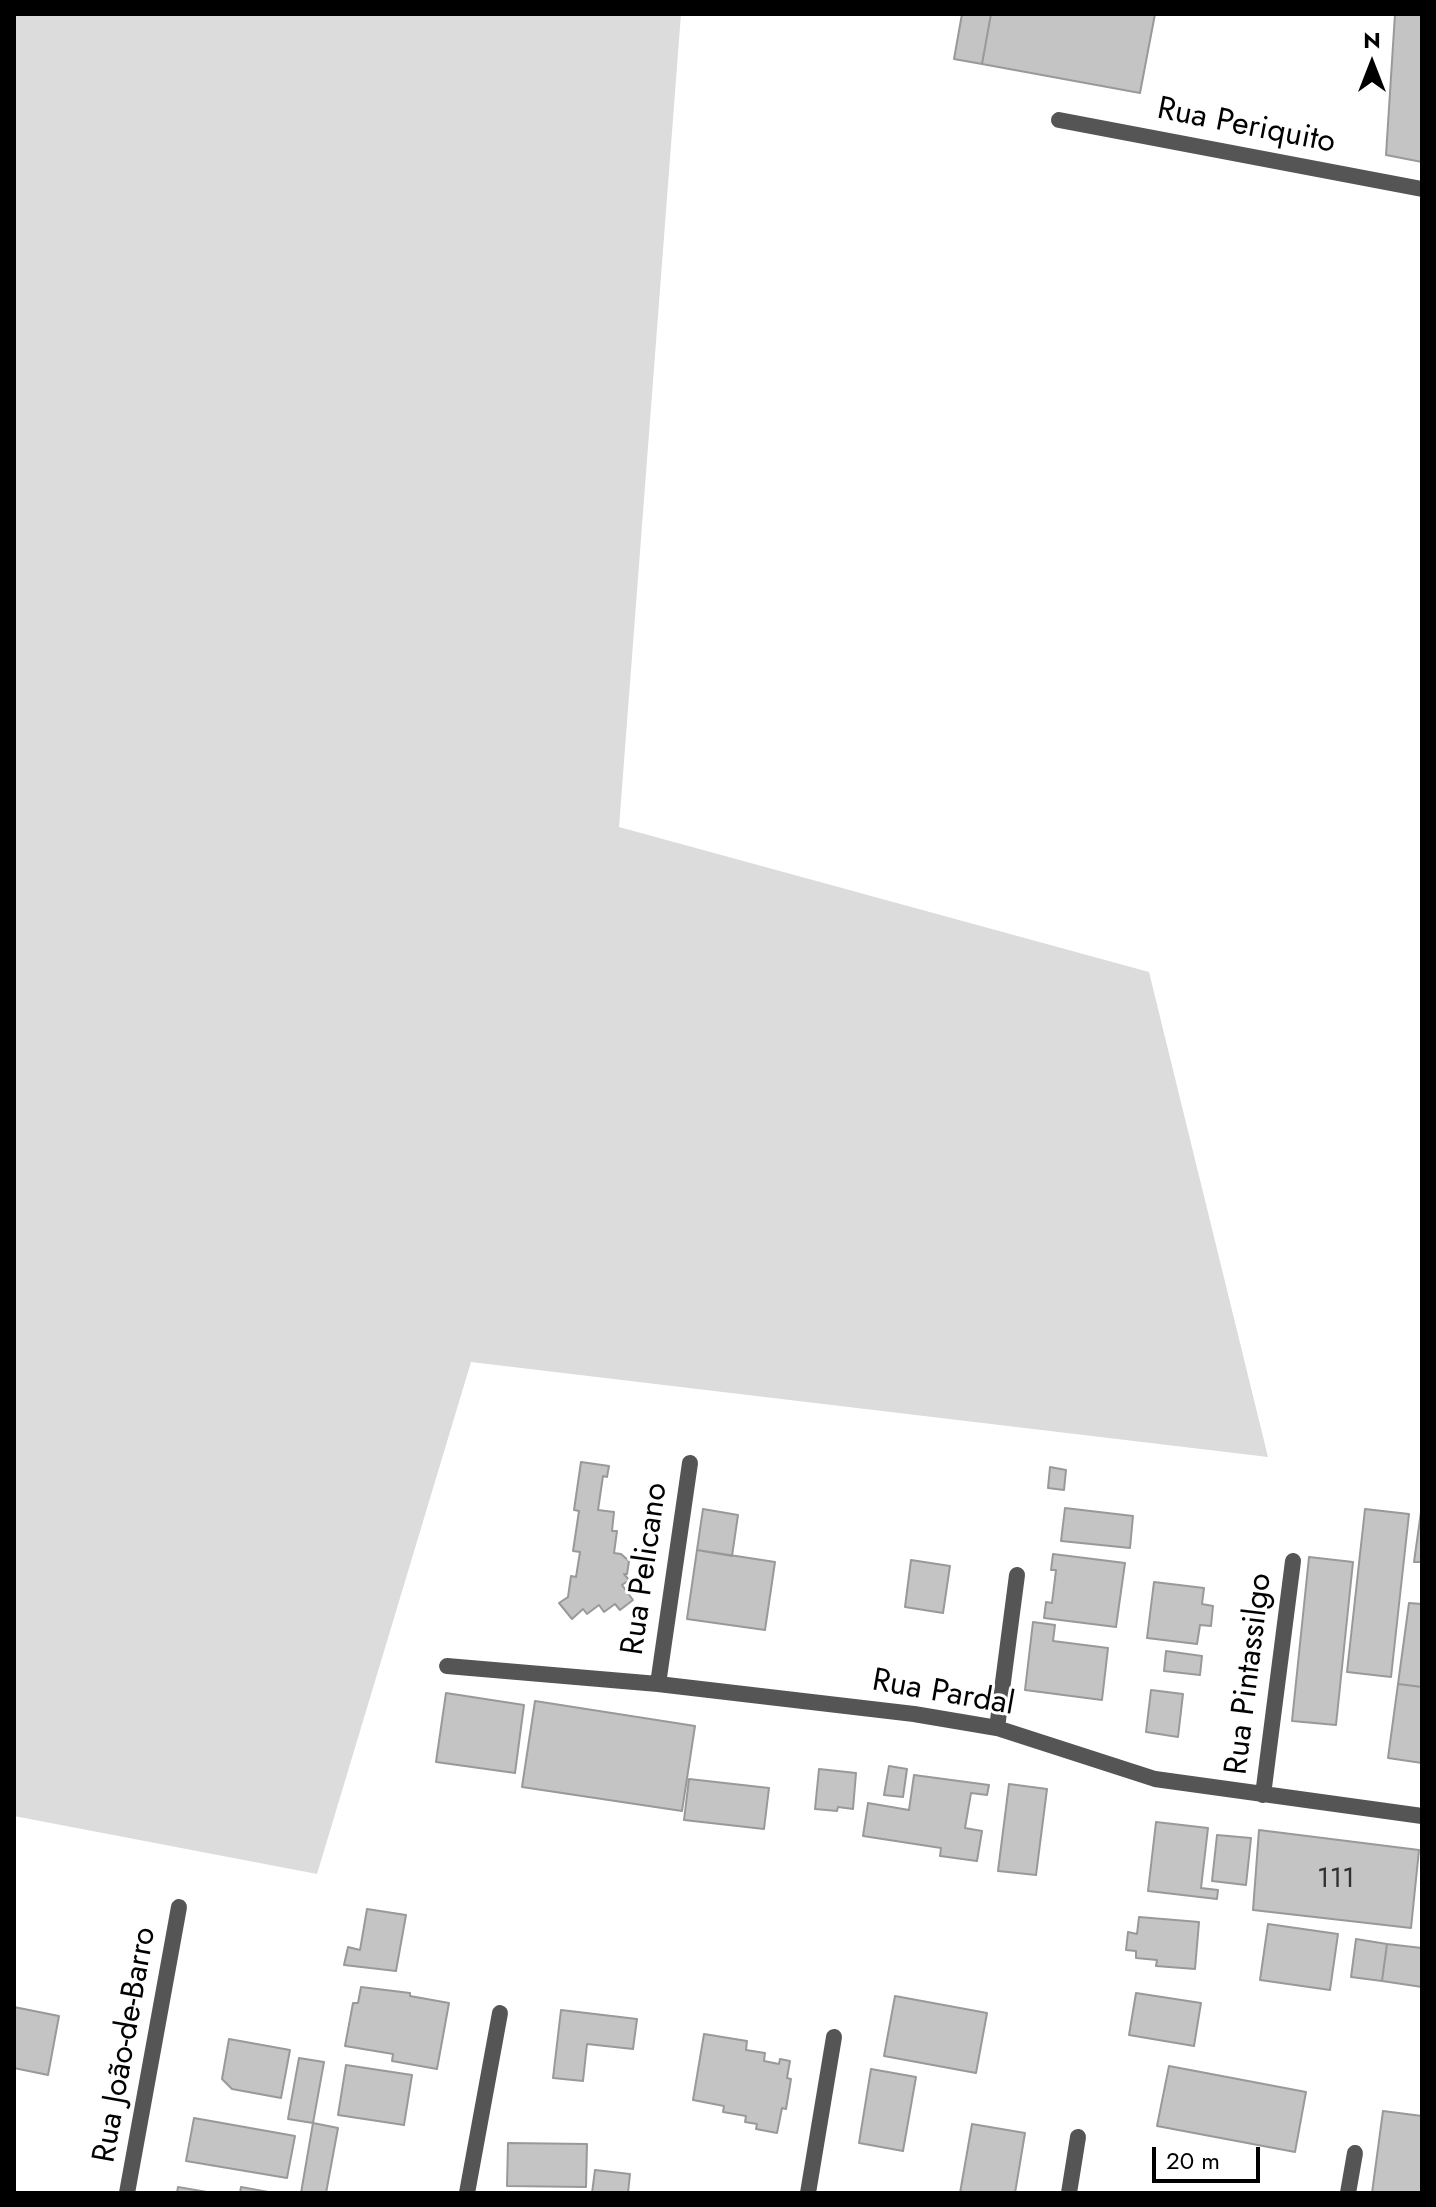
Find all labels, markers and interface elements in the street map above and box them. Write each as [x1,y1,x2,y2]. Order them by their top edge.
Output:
north arrow [1332,24,1412,104]
text: N [1363,24,1381,56]
street label: Rua Periquito [1154,91,1338,163]
street label: Rua Pelicano [615,1480,677,1658]
street label: Rua Pintassilgo [1219,1571,1281,1777]
street label: Rua Pardal [869,1663,1017,1725]
house number: 111 [1317,1863,1355,1897]
street label: Rua João-de-Barro [86,1924,166,2166]
scale bar [1156,2131,1264,2181]
text: 20 m [1166,2143,1220,2178]

